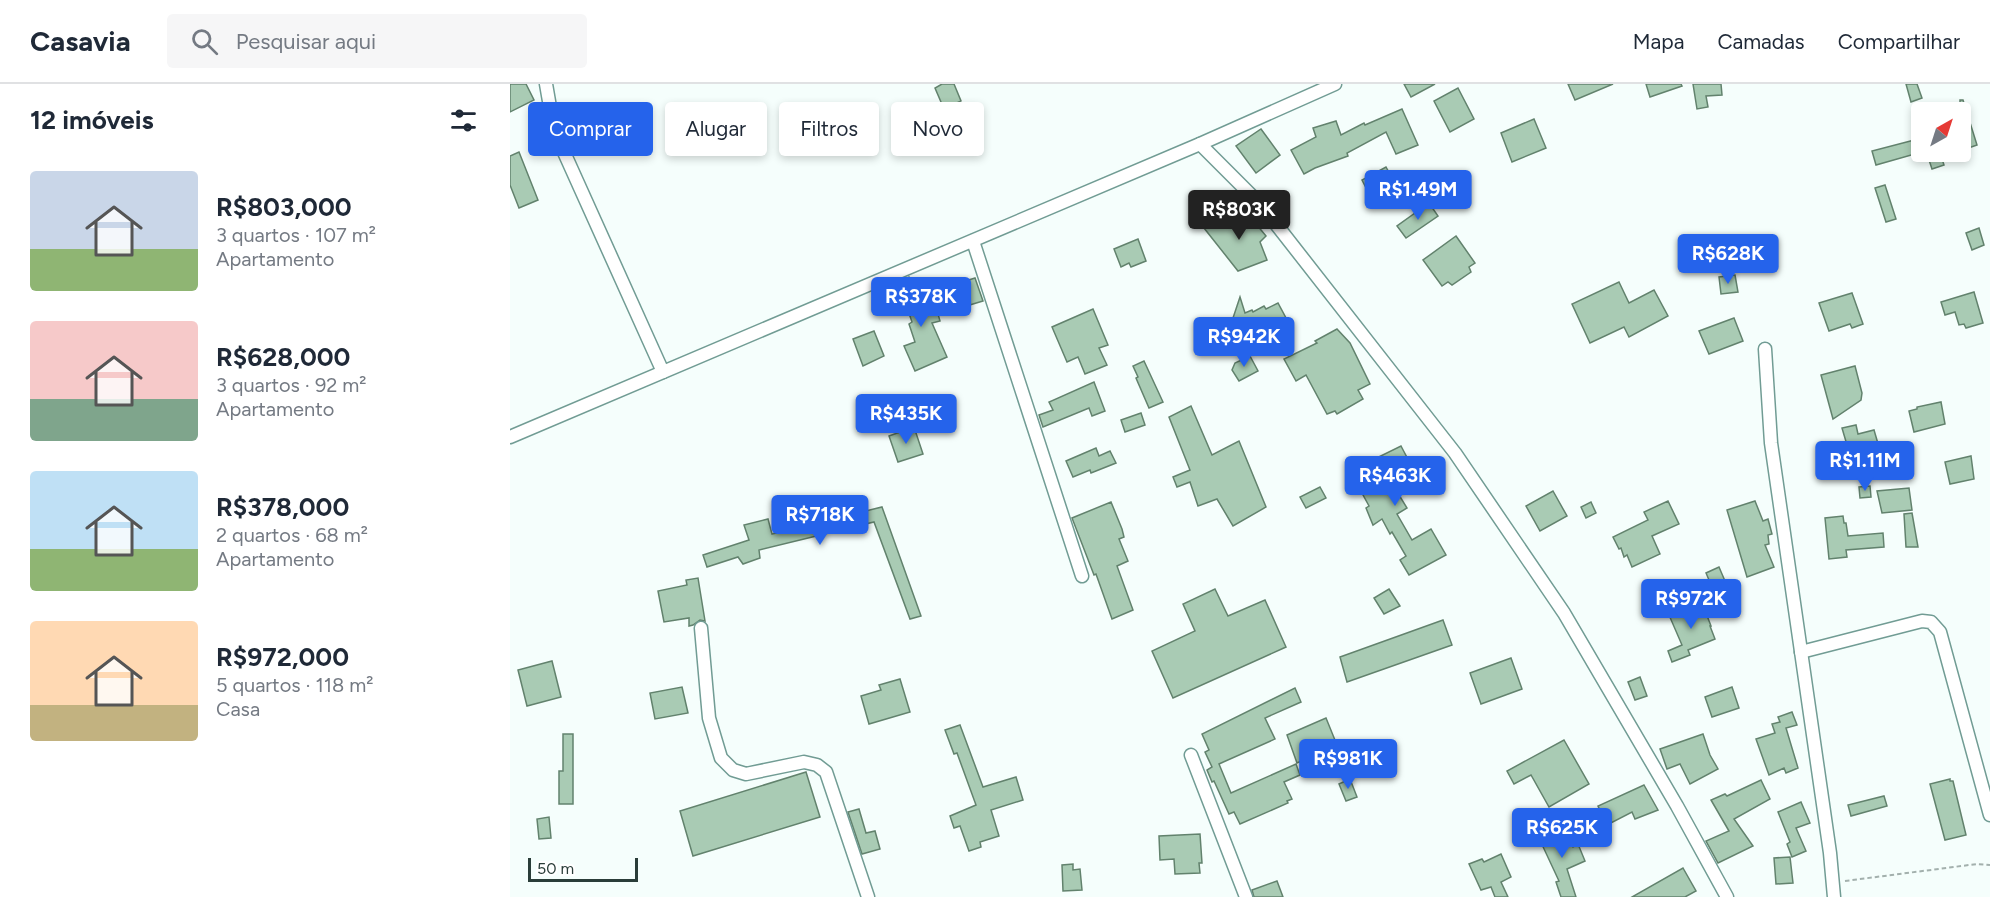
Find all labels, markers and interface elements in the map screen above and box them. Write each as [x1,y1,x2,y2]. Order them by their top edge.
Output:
search box [167,14,587,68]
text: Casavia [30,24,131,58]
icon: search [188,25,221,58]
text: Pesquisar aqui [236,28,376,55]
text: Mapa [1633,29,1684,54]
text: Camadas [1717,29,1805,54]
text: Compartilhar [1838,29,1960,54]
chip: Comprar [528,102,653,156]
chip: Alugar [665,102,767,156]
chip: Filtros [779,102,879,156]
chip: Novo [891,102,984,156]
north arrow [1911,102,1971,162]
map controls [1911,102,1971,162]
text: 12 imóveis [30,104,154,136]
icon: filters [447,104,480,137]
pin: R$1.49M [1363,170,1473,221]
text: R$1.49M [1379,177,1457,201]
pin: R$803K [1190,190,1288,241]
text: R$803,000 [216,191,352,223]
icon: home [78,195,150,267]
text: R$803K [1202,197,1276,221]
text: 3 quartos · 107 m² [216,223,376,247]
pin: R$628K [1679,234,1777,285]
text: R$628K [1692,241,1764,265]
text: Apartamento [216,247,334,271]
pin: R$378K [872,277,970,328]
text: R$378K [885,284,957,308]
pin: R$942K [1195,317,1293,368]
text: R$942K [1207,324,1281,348]
text: R$628,000 [216,341,350,373]
icon: home [78,345,150,417]
text: 3 quartos · 92 m² [216,373,367,397]
pin: R$435K [857,394,955,445]
text: Apartamento [216,397,334,421]
text: R$435K [870,401,942,425]
pin: R$1.11M [1810,441,1920,492]
text: R$1.11M [1829,448,1901,472]
pin: R$463K [1346,456,1444,507]
text: R$463K [1359,463,1431,487]
text: R$378,000 [216,491,349,523]
icon: home [78,495,150,567]
pin: R$718K [771,495,869,546]
text: R$718K [785,502,855,526]
text: 2 quartos · 68 m² [216,523,368,547]
text: Apartamento [216,547,334,571]
pin: R$972K [1642,579,1740,630]
text: R$972K [1655,586,1727,610]
text: R$972,000 [216,641,349,673]
icon: home [78,645,150,717]
text: 5 quartos · 118 m² [216,673,374,697]
text: Casa [216,697,260,721]
pin: R$981K [1299,739,1397,790]
text: R$981K [1313,746,1383,770]
pin: R$625K [1513,808,1611,859]
text: R$625K [1526,815,1598,839]
scale bar [528,855,638,882]
text: 50 m [537,859,574,878]

